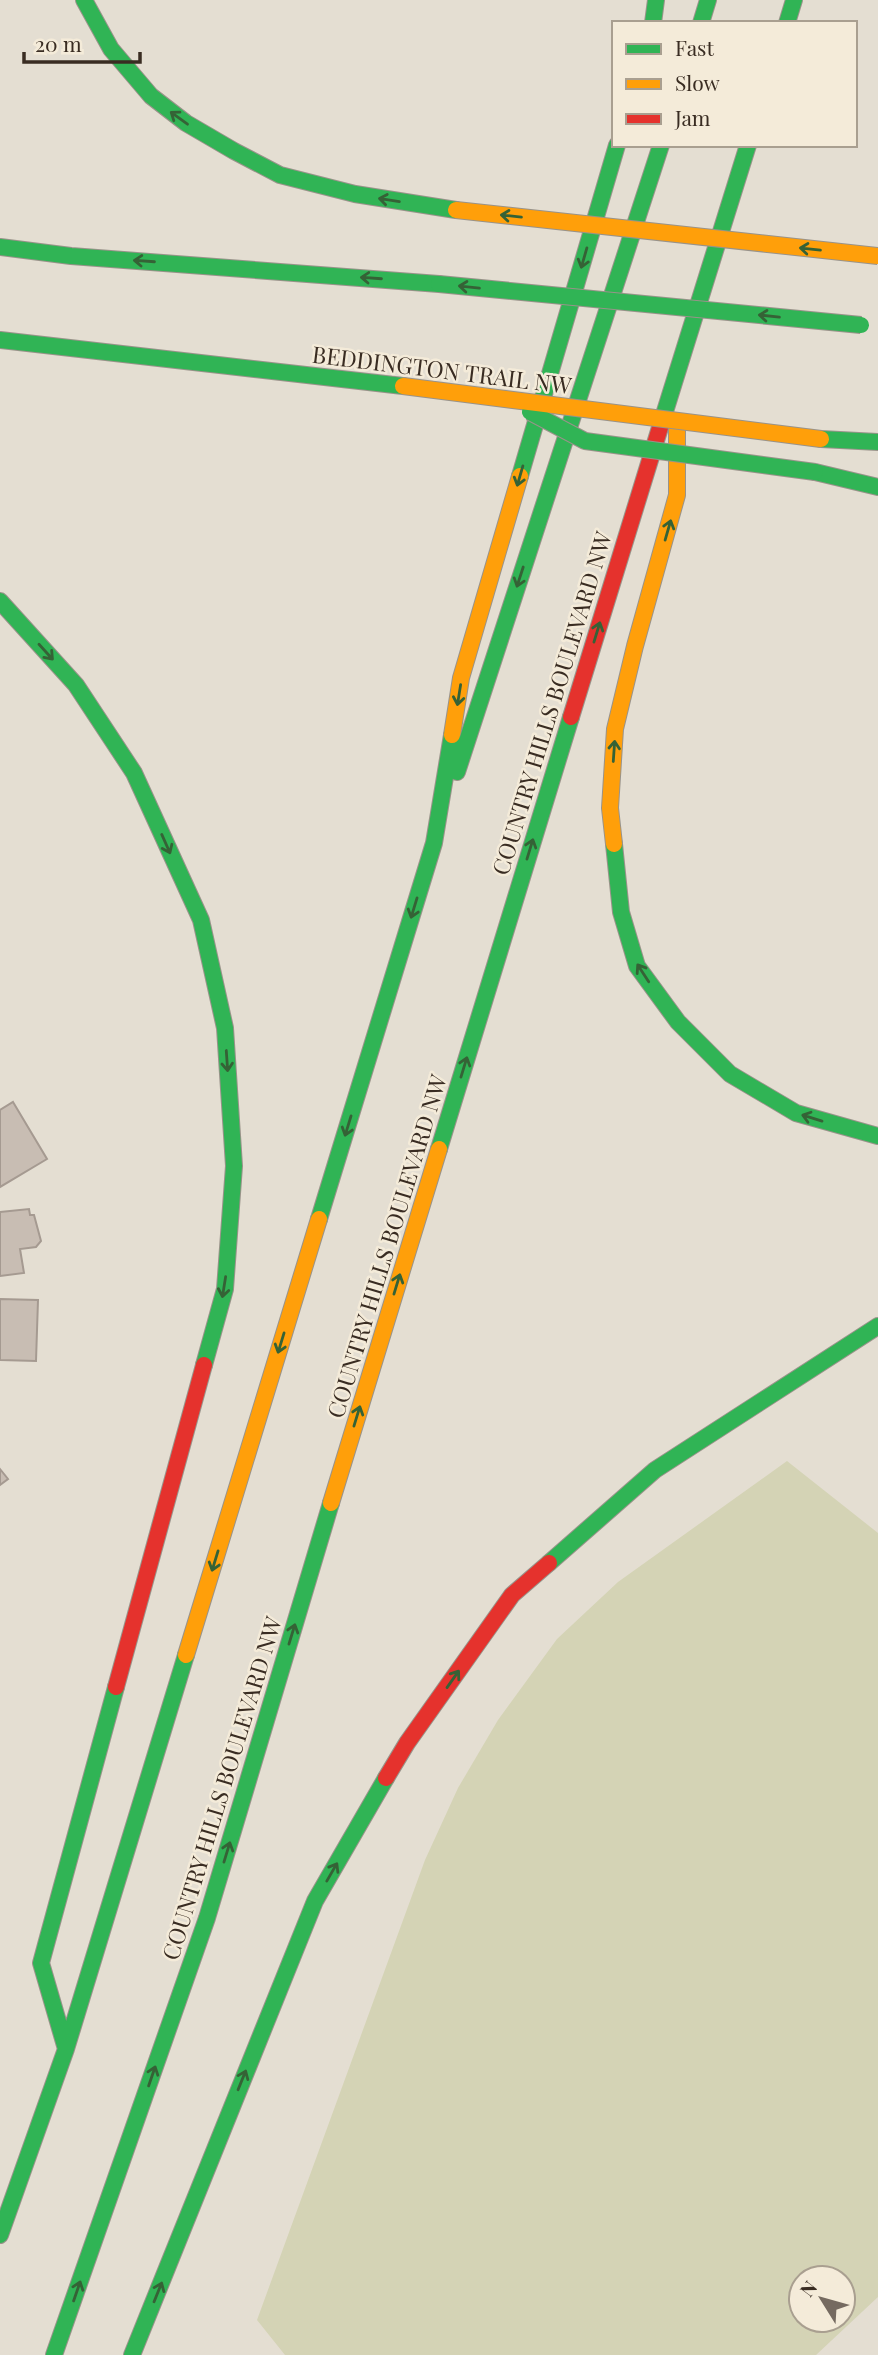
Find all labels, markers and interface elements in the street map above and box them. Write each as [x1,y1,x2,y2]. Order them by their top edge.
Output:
scale bar [24,21,140,65]
legend [612,21,857,147]
text: 20 m [35,29,82,57]
text: Fast [675,33,714,61]
text: Slow [675,68,720,96]
text: Jam [674,103,711,131]
one-way arrow [170,111,189,126]
one-way arrow [378,193,401,206]
one-way arrow [500,209,523,222]
one-way arrow [799,242,822,255]
one-way arrow [577,247,590,269]
one-way arrow [133,255,156,268]
one-way arrow [360,272,383,285]
one-way arrow [458,280,481,293]
one-way arrow [758,309,780,322]
street label: BEDDINGTON TRAIL NW [311,338,574,400]
one-way arrow [513,465,526,487]
one-way arrow [662,519,675,541]
street label: COUNTRY HILLS BOULEVARD NW [484,527,618,879]
one-way arrow [513,566,525,588]
one-way arrow [591,621,604,643]
one-way arrow [38,643,54,661]
one-way arrow [452,683,465,706]
one-way arrow [608,740,621,763]
one-way arrow [160,832,173,854]
one-way arrow [525,839,538,861]
one-way arrow [407,897,420,919]
one-way arrow [636,964,650,983]
one-way arrow [221,1049,234,1072]
one-way arrow [458,1056,471,1078]
street label: COUNTRY HILLS BOULEVARD NW [319,1070,453,1422]
one-way arrow [802,1110,824,1123]
one-way arrow [340,1114,353,1136]
one-way arrow [392,1274,405,1296]
one-way arrow [217,1276,230,1298]
one-way arrow [274,1332,287,1354]
one-way arrow [352,1406,365,1428]
one-way arrow [207,1549,220,1571]
street label: COUNTRY HILLS BOULEVARD NW [154,1612,288,1964]
one-way arrow [287,1624,300,1646]
one-way arrow [446,1670,460,1689]
one-way arrow [222,1842,234,1864]
one-way arrow [325,1862,339,1882]
one-way arrow [147,2065,159,2087]
one-way arrow [237,2070,250,2092]
north arrow [787,2264,857,2334]
text: N [793,2275,822,2301]
one-way arrow [72,2280,84,2302]
one-way arrow [152,2281,165,2303]

